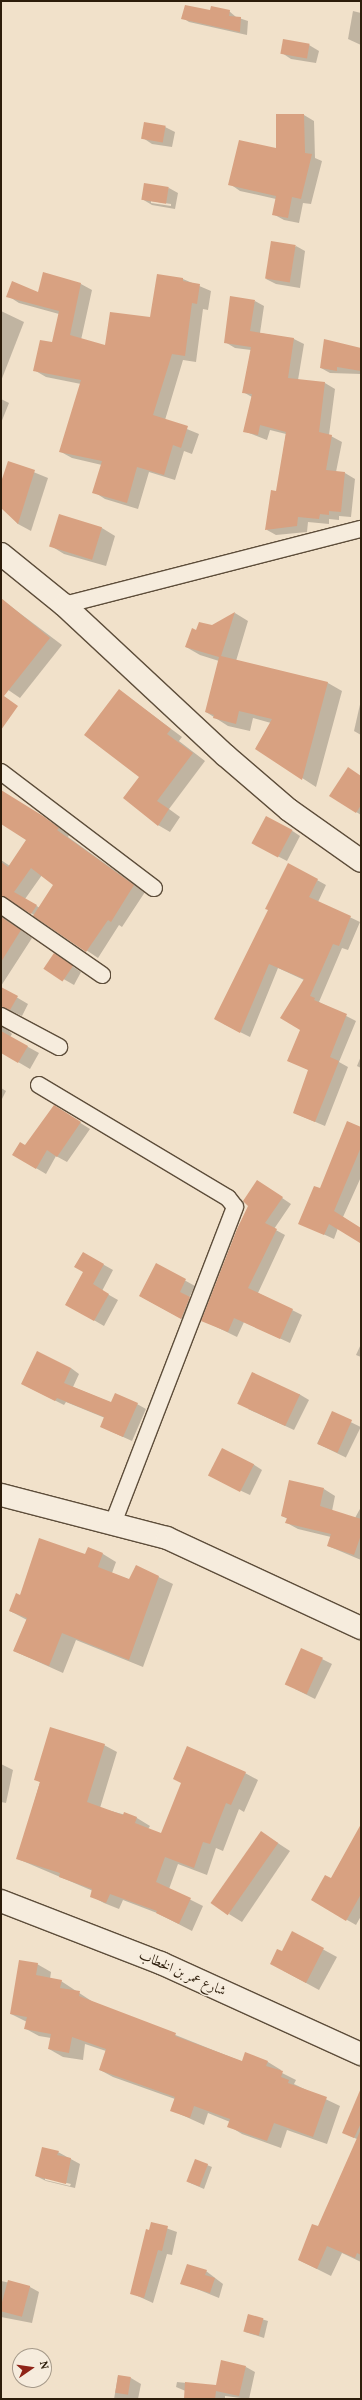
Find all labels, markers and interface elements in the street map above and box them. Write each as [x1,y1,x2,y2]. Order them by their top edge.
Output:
street label: شارع عمر بن الخطاب [136,1947,228,2001]
north arrow [12,2348,52,2388]
text: N [35,2360,51,2371]

